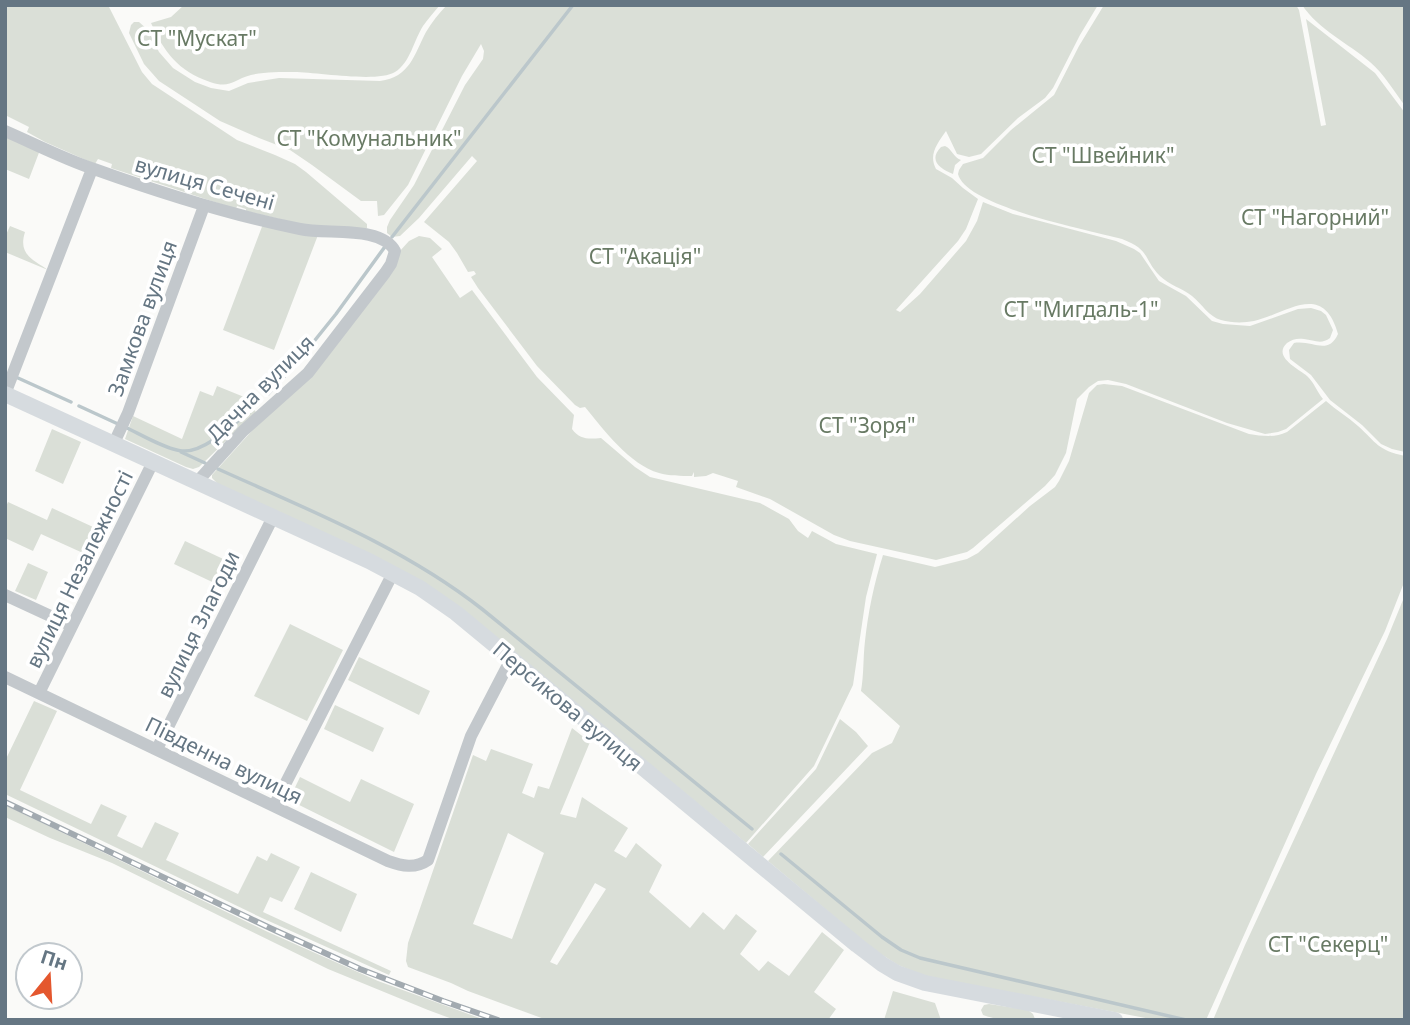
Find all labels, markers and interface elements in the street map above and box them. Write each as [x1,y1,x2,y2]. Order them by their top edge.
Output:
park label: СТ "Мускат" [137,24,257,52]
park label: СТ "Комунальник" [276,124,462,152]
park label: СТ "Швейник" [1032,141,1175,169]
street label: вулиця Сечені [132,150,278,216]
park label: СТ "Нагорний" [1241,203,1389,231]
street label: Замкова вулиця [101,236,183,400]
park label: СТ "Акація" [589,242,701,270]
park label: СТ "Мигдаль-1" [1003,295,1159,323]
street label: Дачна вулиця [200,328,320,448]
park label: СТ "Зоря" [819,411,915,439]
street label: вулиця Незалежності [19,466,139,672]
street label: вулиця Злагоди [150,546,246,702]
street label: Персикова вулиця [487,635,649,777]
street label: Південна вулиця [141,710,307,810]
park label: СТ "Секерц" [1268,930,1388,958]
north arrow [14,941,84,1011]
text: Пн [37,943,71,976]

